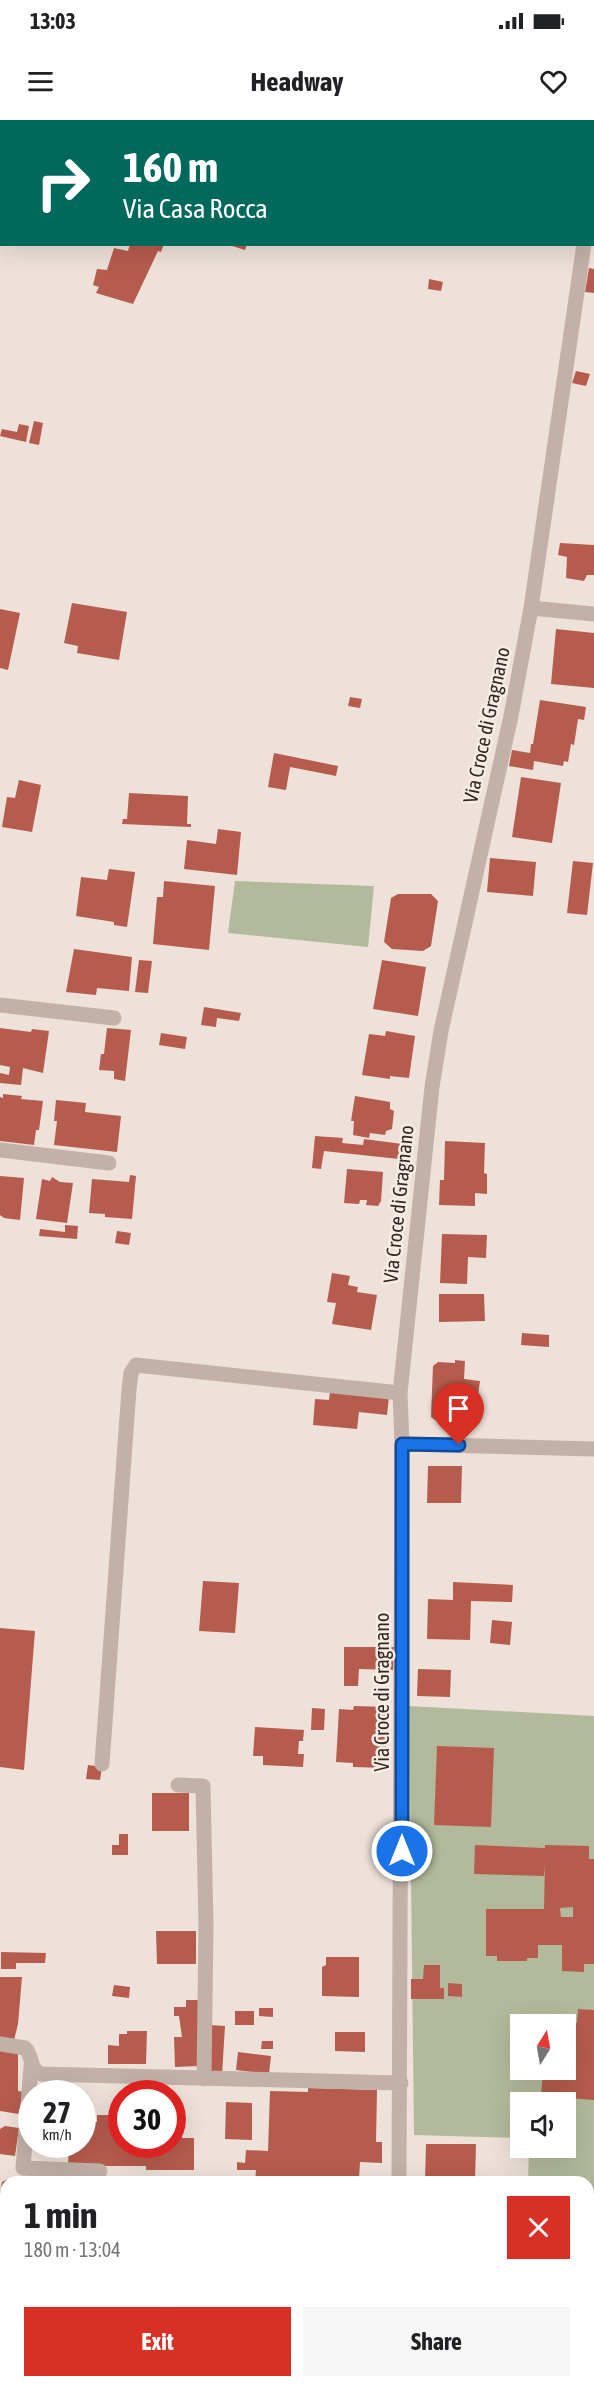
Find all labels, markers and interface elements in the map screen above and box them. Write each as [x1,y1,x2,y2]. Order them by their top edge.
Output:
text: 13:03 [30,8,76,34]
icon: menu [24,65,57,98]
icon: heart [537,65,570,98]
text: Headway [251,66,343,97]
text: 160 m [123,143,218,191]
icon: right [24,144,102,222]
text: Via Casa Rocca [123,193,268,224]
street label: Via Croce di Gragnano [458,645,514,805]
street label: Via Croce di Gragnano [378,1124,418,1284]
pin [433,1383,484,1445]
icon: arrive [442,1392,475,1425]
street label: Via Croce di Gragnano [370,1613,393,1771]
position arrow [370,1819,434,1883]
north arrow [510,2014,576,2080]
map controls [510,2014,576,2158]
speed limit sign: 30 [108,2080,186,2158]
button: sound [510,2092,576,2158]
text: 27 [43,2095,71,2129]
text: km/h [42,2126,72,2143]
text: 1 min [24,2194,98,2236]
button: close [507,2196,570,2259]
text: 180 m · 13:04 [24,2238,121,2261]
button: Exit [24,2307,291,2376]
button: Share [303,2307,570,2376]

